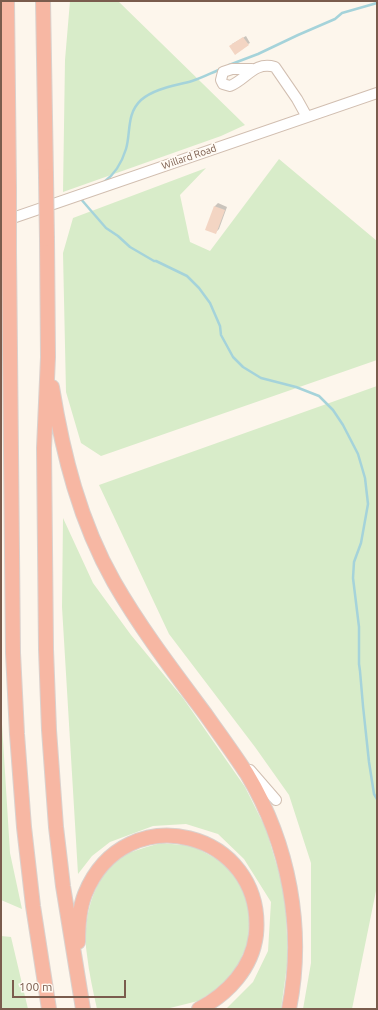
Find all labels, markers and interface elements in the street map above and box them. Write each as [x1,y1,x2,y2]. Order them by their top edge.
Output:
street label: Willard Road [160,142,218,172]
scale bar [14,972,128,998]
text: 100 m [19,980,52,993]

